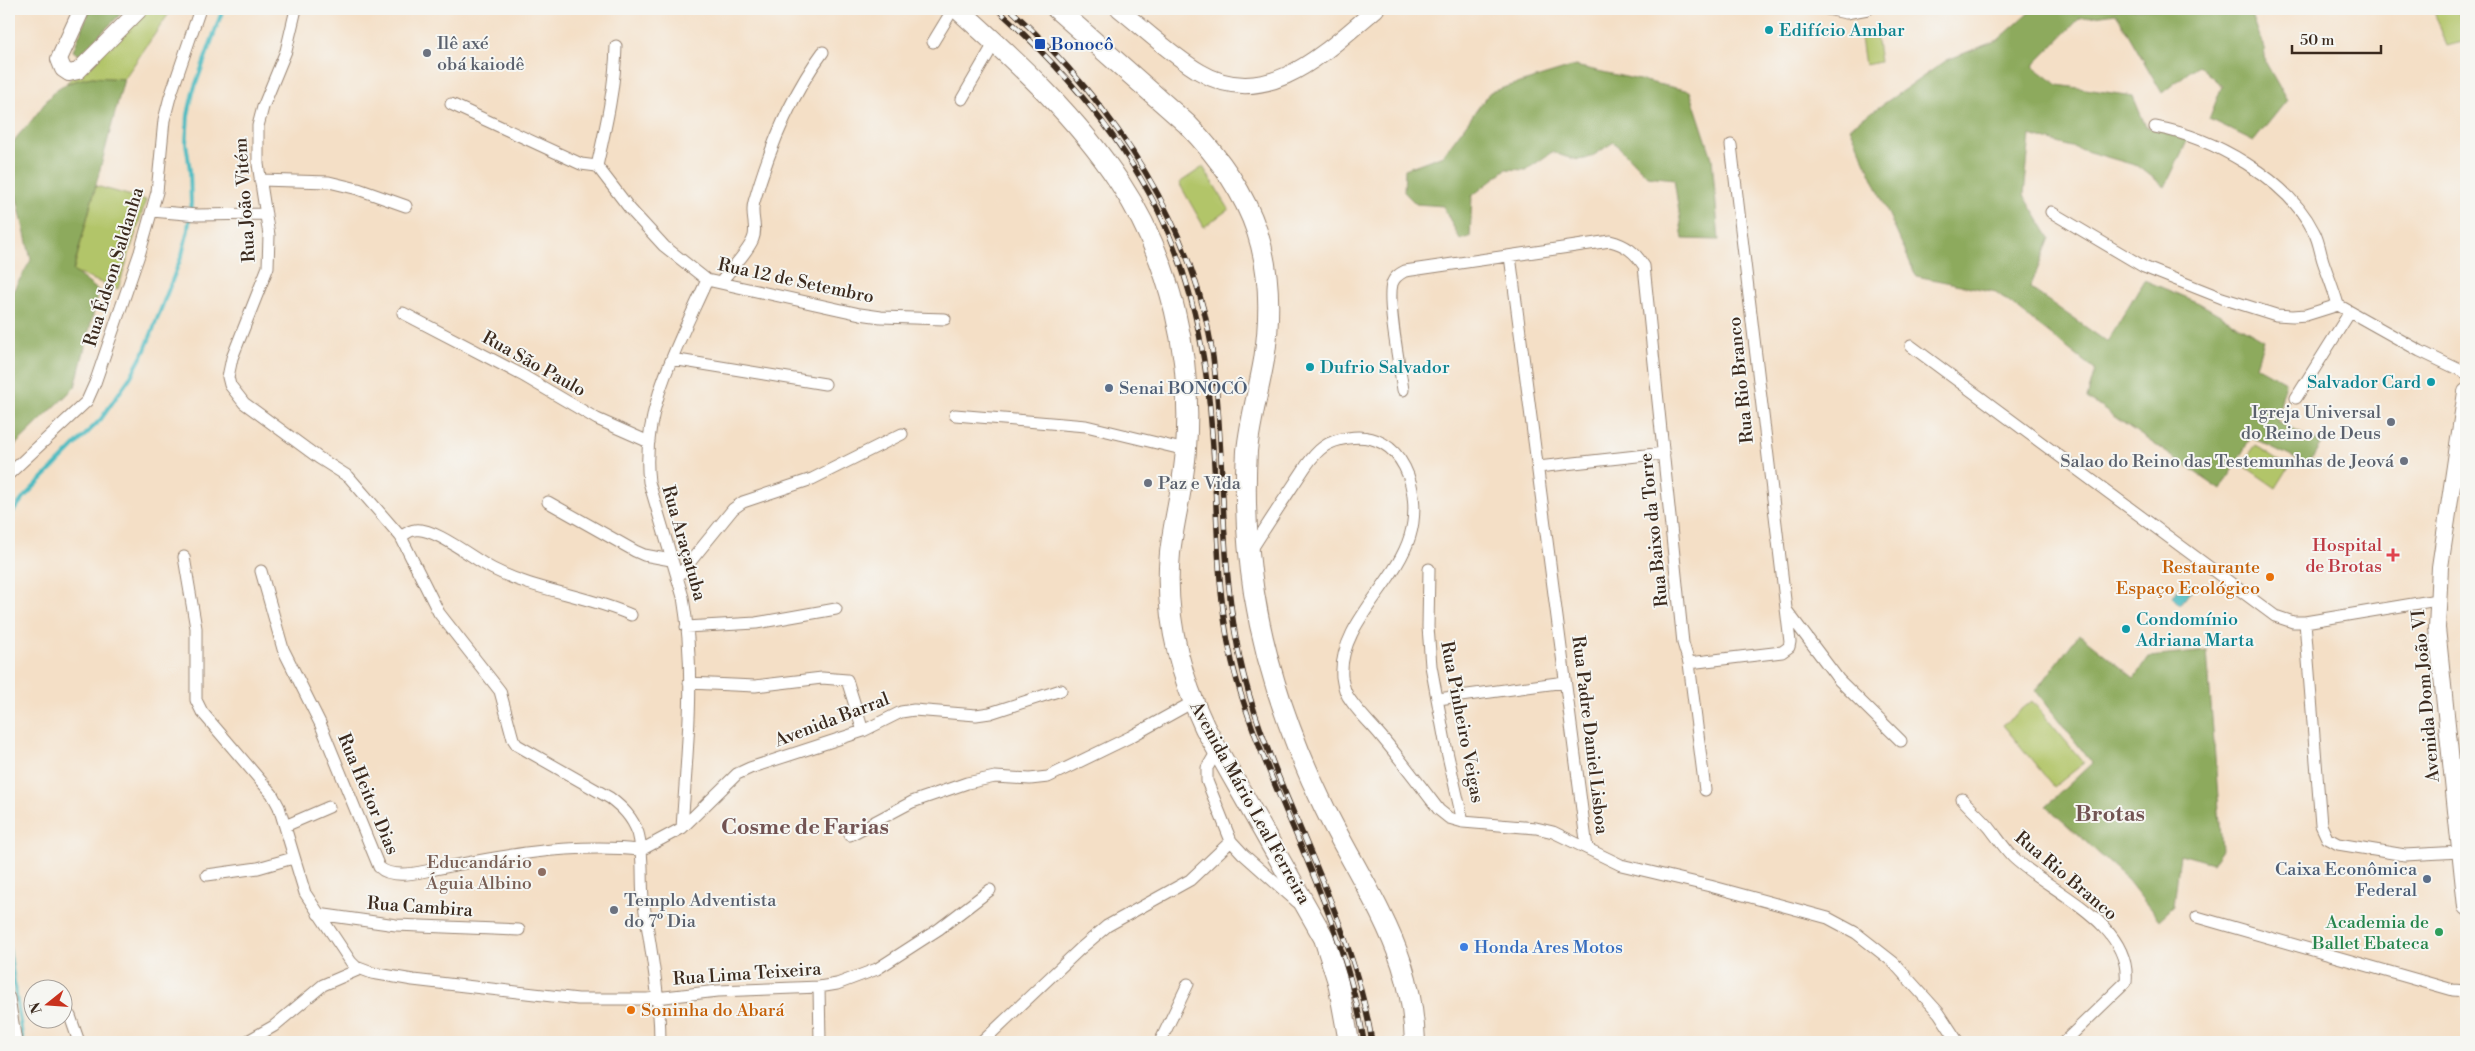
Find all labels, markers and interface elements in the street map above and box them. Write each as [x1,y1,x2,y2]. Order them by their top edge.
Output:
place label: Edifício Ambar [1779,19,1905,42]
scale bar [2292,22,2381,54]
marker: Edifício Ambar [1763,24,1775,36]
text: 50 m [2300,31,2334,50]
place label: Ilê axé obá kaiodê [437,32,525,76]
place label: Bonocô [1050,33,1114,56]
marker: Bonocô [1033,37,1047,51]
marker: Ilê axé obá kaiodê [421,47,433,59]
street label: Rua João Vitém [229,137,261,263]
street label: Rua Édson Saldanha [79,184,149,349]
street label: Rua 12 de Setembro [716,253,876,309]
street label: Rua Rio Branco [1723,316,1759,444]
street label: Rua São Paulo [478,326,590,402]
place label: Dufrio Salvador [1320,356,1450,379]
marker: Dufrio Salvador [1304,361,1316,373]
place label: Salvador Card [2307,371,2422,394]
marker: Salvador Card [2425,376,2437,388]
place label: Senai BONOCÔ [1119,377,1248,400]
marker: Senai BONOCÔ [1103,382,1115,394]
place label: Igreja Universal do Reino de Deus [2241,401,2382,445]
marker: Igreja Universal do Reino de Deus [2385,416,2397,428]
place label: Salao do Reino das Testemunhas de Jeová [2060,450,2395,473]
street label: Rua Baixo da Torre [1634,452,1674,608]
marker: Salao do Reino das Testemunhas de Jeová [2398,455,2410,467]
place label: Paz e Vida [1158,472,1242,495]
marker: Paz e Vida [1142,477,1154,489]
street label: Rua Araçatuba [657,483,712,604]
place label: Hospital de Brotas [2305,534,2383,578]
marker: Hospital de Brotas [2386,548,2400,562]
place label: Restaurante Espaço Ecológico [2116,556,2260,600]
marker: Restaurante Espaço Ecológico [2264,571,2276,583]
place label: Condomínio Adriana Marta [2135,608,2255,652]
street label: Avenida Dom João VI [2407,609,2445,784]
marker: Condomínio Adriana Marta [2120,623,2132,635]
street label: Rua Padre Daniel Lisboa [1566,634,1614,836]
street label: Rua Pinheiro Veigas [1435,639,1489,805]
street label: Avenida Barral [770,687,893,753]
street label: Avenida Mário Leal Ferreira [1184,697,1316,909]
street label: Rua Heitor Dias [332,730,404,858]
district label: Brotas [2075,801,2145,828]
district label: Cosme de Farias [721,814,889,841]
street label: Rua Rio Branco [2010,826,2122,926]
place label: Educandário Águia Albino [425,851,532,895]
place label: Caixa Econômica Federal [2275,858,2418,902]
marker: Educandário Águia Albino [536,866,548,878]
marker: Caixa Econômica Federal [2421,873,2433,885]
place label: Templo Adventista do 7º Dia [624,889,777,933]
street label: Rua Cambira [366,892,474,922]
marker: Templo Adventista do 7º Dia [608,904,620,916]
place label: Academia de Ballet Ebateca [2311,911,2430,955]
marker: Academia de Ballet Ebateca [2433,926,2445,938]
place label: Honda Ares Motos [1474,936,1623,959]
marker: Honda Ares Motos [1458,941,1470,953]
street label: Rua Lima Teixeira [672,957,823,991]
north arrow [22,978,72,1028]
place label: Soninha do Abará [641,999,786,1022]
text: N [26,1000,47,1015]
marker: Soninha do Abará [625,1004,637,1016]

